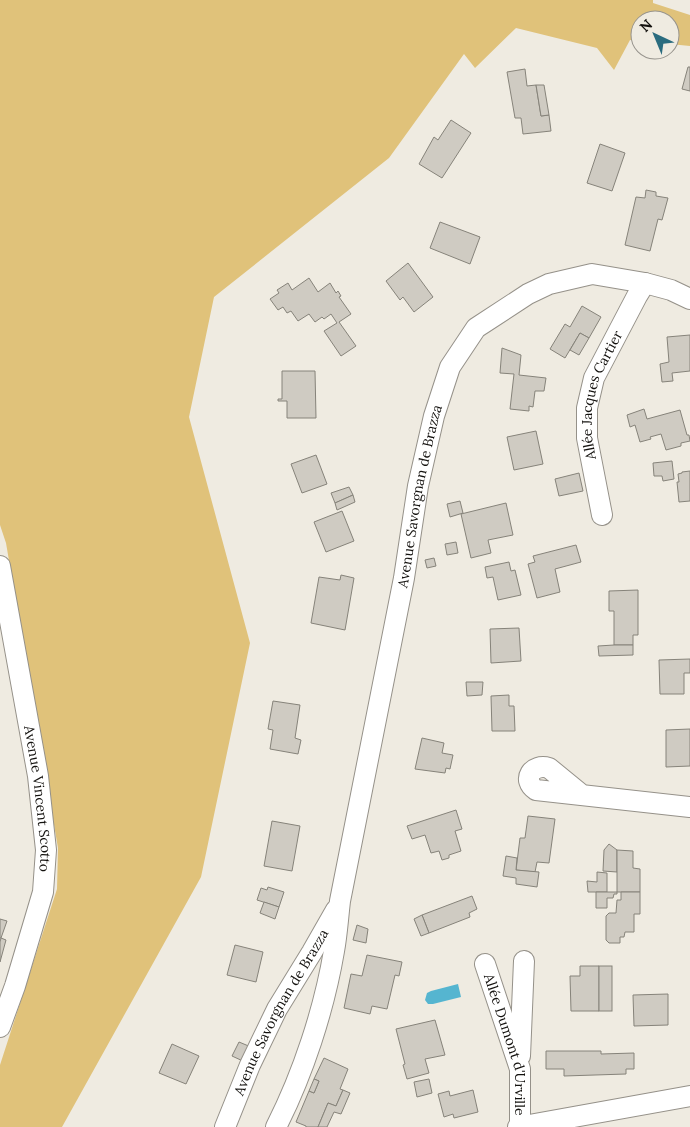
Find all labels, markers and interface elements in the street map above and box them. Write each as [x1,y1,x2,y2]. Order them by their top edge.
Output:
north arrow [630,10,680,60]
text: N [636,15,656,36]
street label: Allée Jacques Cartier [578,327,626,462]
street label: Avenue Savorgnan de Brazza [393,402,446,590]
street label: Avenue Vincent Scotto [20,723,55,873]
street label: Avenue Savorgnan de Brazza [229,926,332,1099]
street label: Allée Dumont d'Urville [480,970,529,1116]

